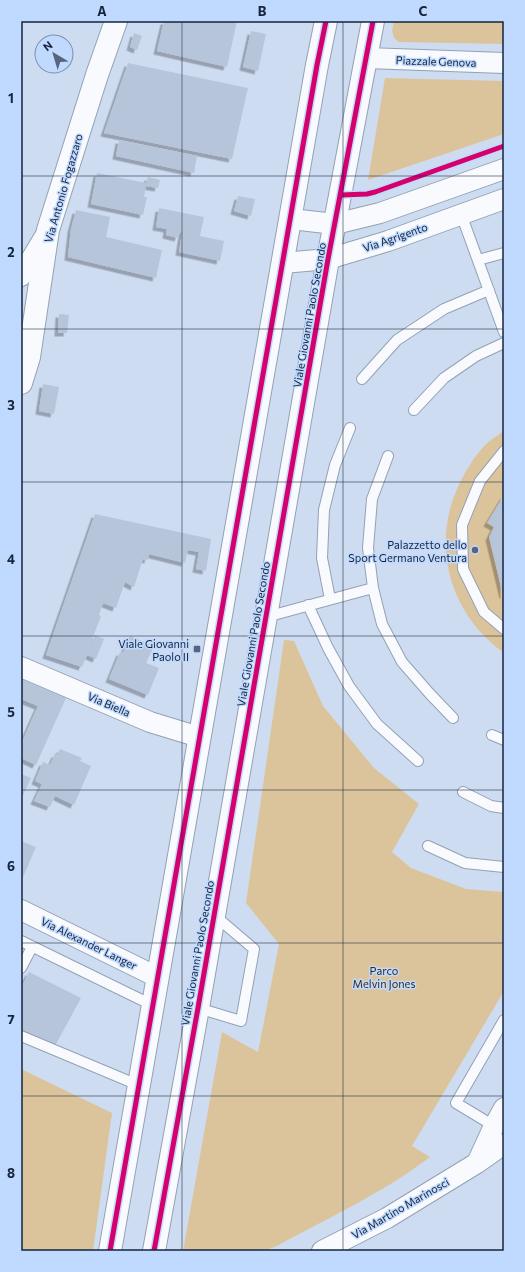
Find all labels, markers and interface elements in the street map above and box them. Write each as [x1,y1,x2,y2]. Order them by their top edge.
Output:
text: A [97,3,107,19]
text: B [258,3,267,19]
text: C [419,3,428,19]
north arrow [34,34,74,74]
text: N [40,38,55,53]
street label: Piazzale Genova [395,53,477,69]
text: 1 [8,90,14,106]
street label: Via Antonio Fogazzaro [41,132,85,244]
street label: Via Agrigento [361,220,430,254]
street label: Viale Giovanni Paolo Secondo [290,241,328,389]
text: 2 [7,244,15,260]
text: 3 [7,397,15,413]
place label: Palazzetto dello Sport Germano Ventura [348,538,467,564]
marker: Palazzetto dello Sport Germano Ventura [470,545,480,555]
text: 4 [7,551,15,567]
street label: Viale Giovanni Paolo Secondo [234,560,272,708]
place label: Viale Giovanni Paolo II [118,637,189,663]
marker: Viale Giovanni Paolo II [192,644,202,654]
street label: Via Biella [86,689,132,719]
text: 5 [7,704,15,720]
text: 6 [7,858,15,874]
street label: Viale Giovanni Paolo Secondo [178,879,216,1027]
street label: Via Alexander Langer [39,914,140,972]
park label: Parco Melvin Jones [353,964,415,991]
text: 7 [7,1011,15,1027]
text: 8 [7,1165,15,1181]
street label: Via Martino Marinosci [349,1175,451,1241]

